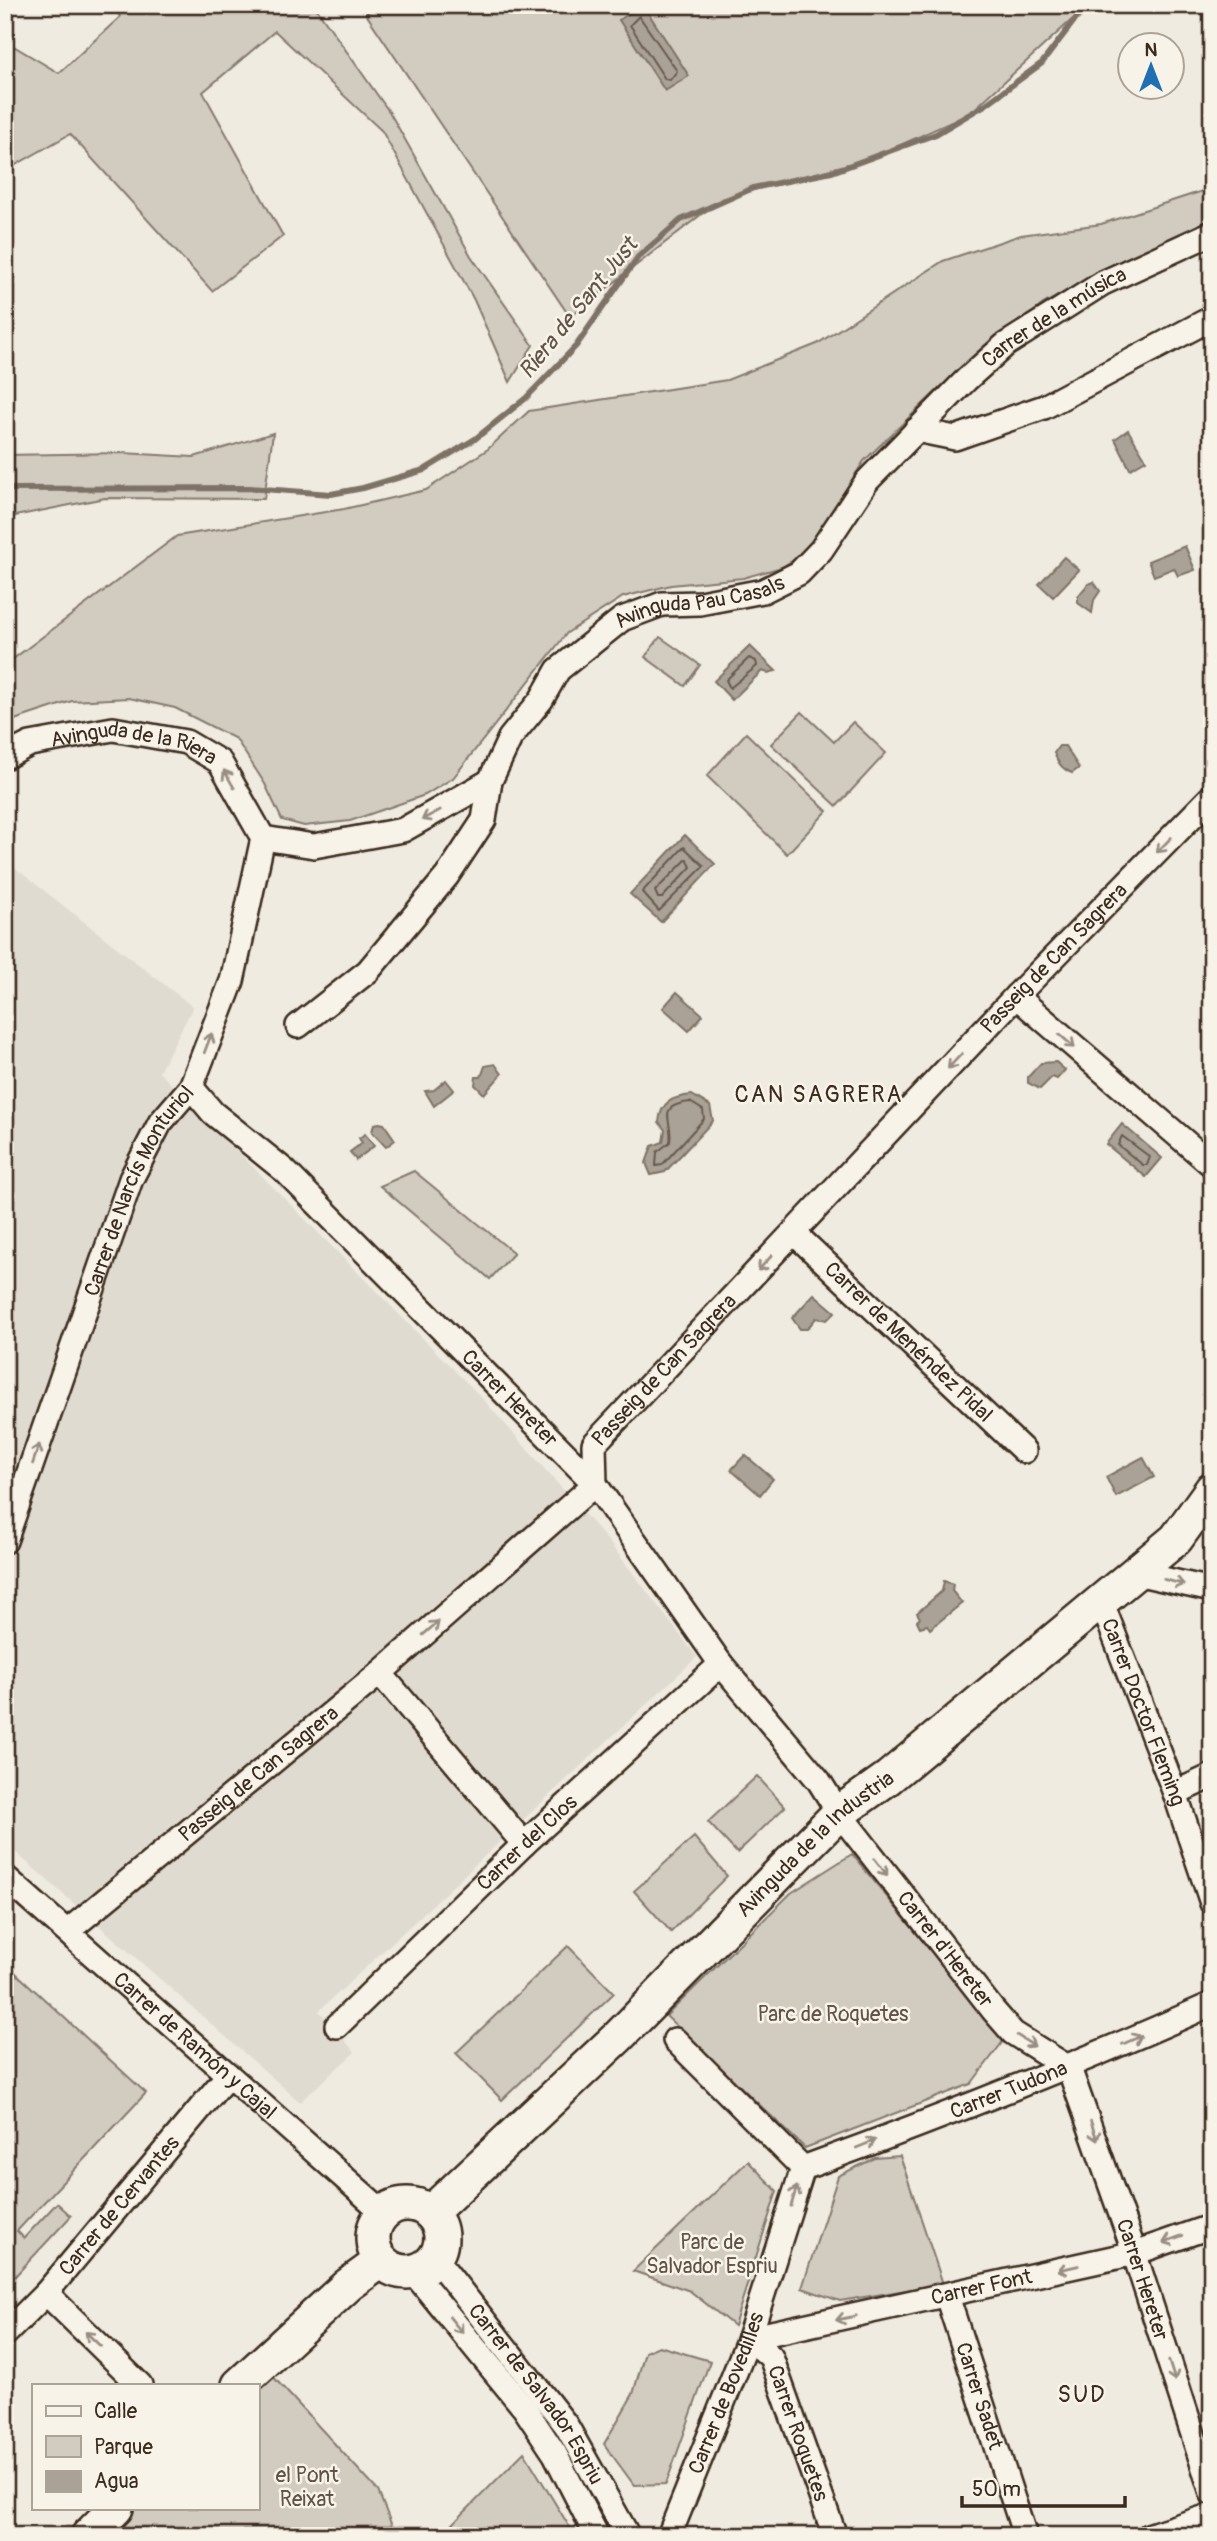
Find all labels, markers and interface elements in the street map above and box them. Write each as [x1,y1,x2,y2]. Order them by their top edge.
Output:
north arrow [1116,32,1186,102]
text: N [1145,38,1158,62]
water label: Riera de Sant Just [512,230,645,384]
street label: Carrer de la música [976,261,1131,373]
street label: Avinguda Pau Casals [608,569,790,634]
street label: Avinguda de la Riera [48,715,222,771]
one-way arrow [222,769,236,789]
one-way arrow [421,809,442,822]
one-way arrow [1156,836,1173,853]
street label: Passeig de Can Sagrera [974,877,1133,1039]
one-way arrow [202,1033,215,1055]
one-way arrow [1058,1033,1076,1049]
one-way arrow [946,1053,963,1070]
street label: Carrer de Narcís Monturiol [78,1080,200,1300]
district label: CAN SAGRERA [735,1080,903,1109]
one-way arrow [757,1254,774,1271]
street label: Carrer de Menéndez Pidal [819,1256,999,1428]
street label: Passeig de Can Sagrera [586,1288,742,1452]
street label: Carrer Hereter [456,1344,564,1453]
one-way arrow [31,1443,43,1465]
one-way arrow [1162,1577,1184,1590]
street label: Carrer Doctor Fleming [1095,1614,1192,1809]
one-way arrow [422,1620,440,1636]
street label: Passeig de Can Sagrera [173,1700,344,1848]
street label: Avinguda de la Industria [730,1765,899,1923]
street label: Carrer del Clos [471,1788,583,1896]
one-way arrow [874,1857,889,1875]
street label: Carrer d'Hereter [891,1885,1000,2013]
street label: Carrer de Ramón y Cajal [108,1966,282,2125]
park label: Parc de Roquetes [757,2001,909,2028]
one-way arrow [1121,2033,1142,2046]
one-way arrow [1016,2034,1036,2048]
street label: Carrer Tudona [946,2054,1071,2125]
one-way arrow [1088,2120,1101,2142]
street label: Carrer de Cervantes [53,2129,186,2281]
one-way arrow [855,2136,877,2149]
one-way arrow [788,2185,801,2207]
street label: Carrer Hereter [1110,2215,1175,2344]
park label: Parc de Salvador Espriu [646,2229,778,2280]
one-way arrow [1163,2234,1185,2247]
street label: Carrer Font [928,2262,1035,2311]
one-way arrow [1057,2262,1080,2276]
street label: Carrer de Salvador Espriu [462,2298,610,2489]
street label: Carrer de Bovedilles [682,2308,770,2478]
one-way arrow [835,2311,858,2325]
one-way arrow [448,2315,464,2333]
one-way arrow [85,2331,102,2348]
street label: Carrer Sadet [949,2339,1010,2453]
one-way arrow [1167,2359,1180,2381]
street label: Carrer Roquetes [762,2362,835,2505]
district label: SUD [1057,2380,1107,2409]
legend [32,2384,259,2510]
text: Calle [94,2398,138,2425]
text: Parque [94,2434,153,2461]
park label: el Pont Reixat [276,2462,339,2513]
scale bar [962,2464,1124,2508]
text: Agua [94,2468,139,2495]
text: 50 m [972,2476,1021,2503]

